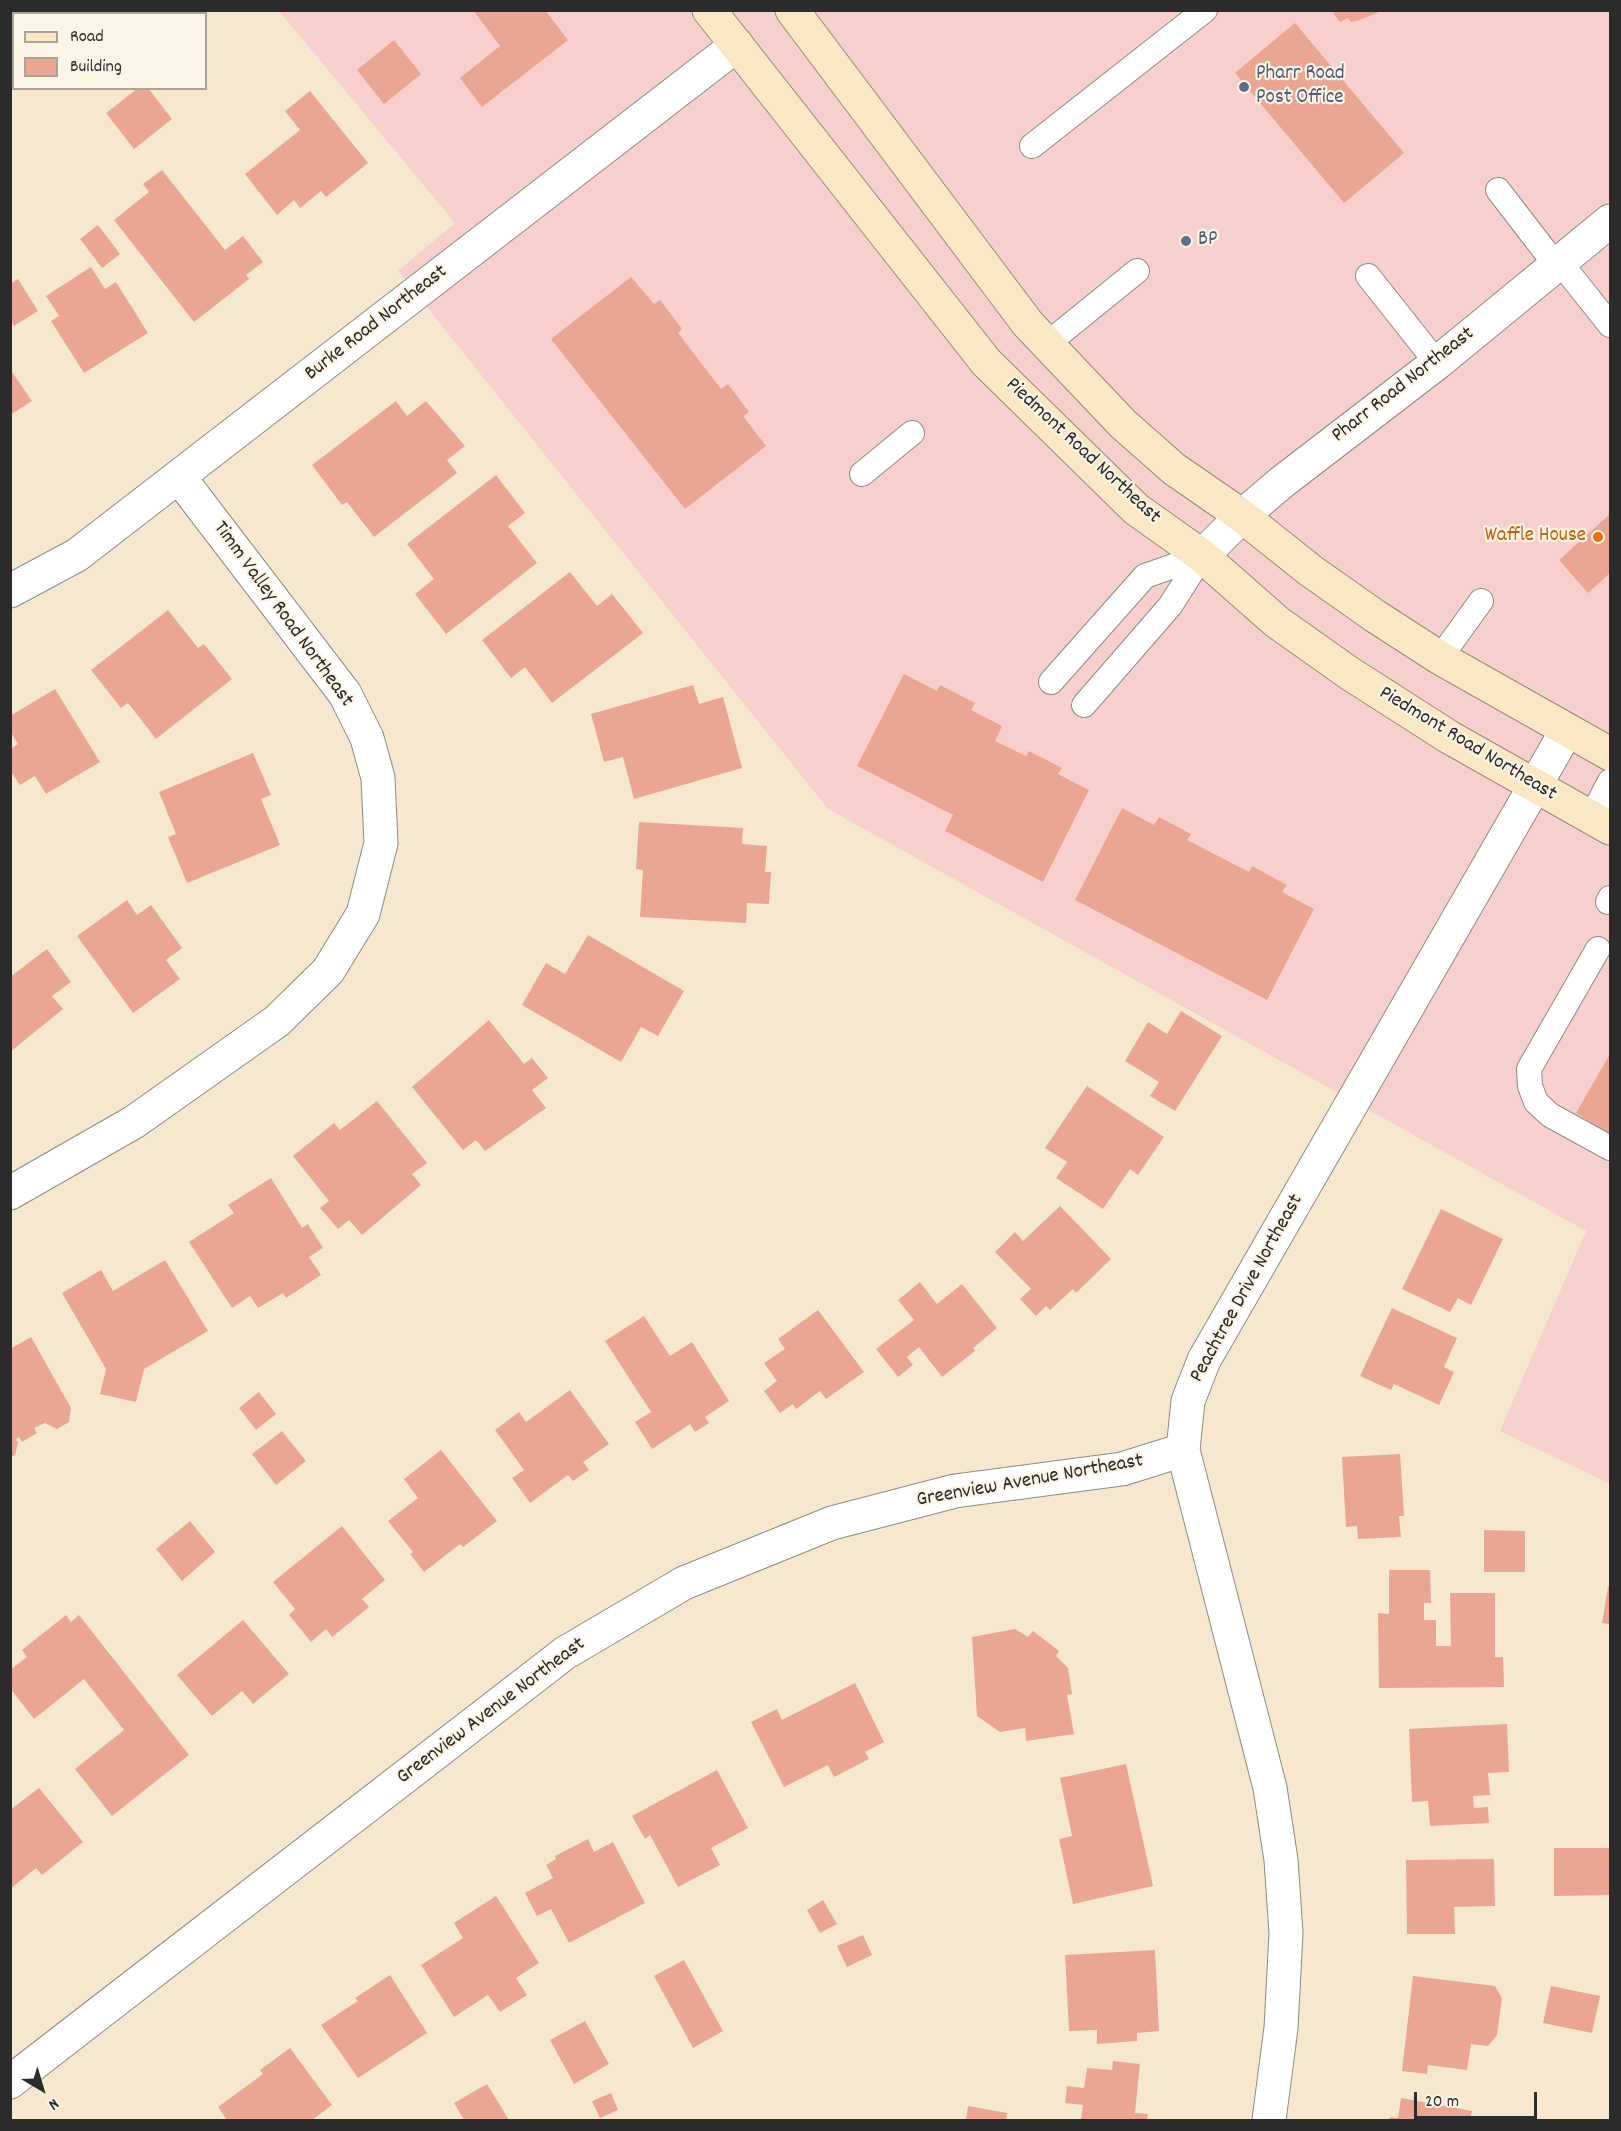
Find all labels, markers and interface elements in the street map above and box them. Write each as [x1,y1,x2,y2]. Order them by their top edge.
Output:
legend [12,12,207,90]
text: Road [70,25,104,50]
text: Building [70,55,122,80]
place label: Pharr Road Post Office [1256,62,1345,112]
marker: Pharr Road Post Office [1237,80,1251,94]
place label: BP [1198,228,1217,254]
marker: BP [1179,234,1193,248]
street label: Burke Road Northeast [301,260,453,388]
street label: Pharr Road Northeast [1328,323,1480,449]
street label: Piedmont Road Northeast [999,374,1165,530]
street label: Timm Valley Road Northeast [206,517,358,713]
place label: Waffle House [1485,524,1586,550]
marker: Waffle House [1591,530,1605,544]
street label: Piedmont Road Northeast [1373,682,1561,808]
street label: Peachtree Drive Northeast [1186,1190,1310,1388]
street label: Greenview Avenue Northeast [915,1450,1145,1514]
street label: Greenview Avenue Northeast [393,1633,591,1791]
north arrow [12,2059,72,2119]
scale bar [1417,2080,1540,2118]
text: 20 m [1425,2090,1459,2115]
text: N [43,2092,64,2115]

